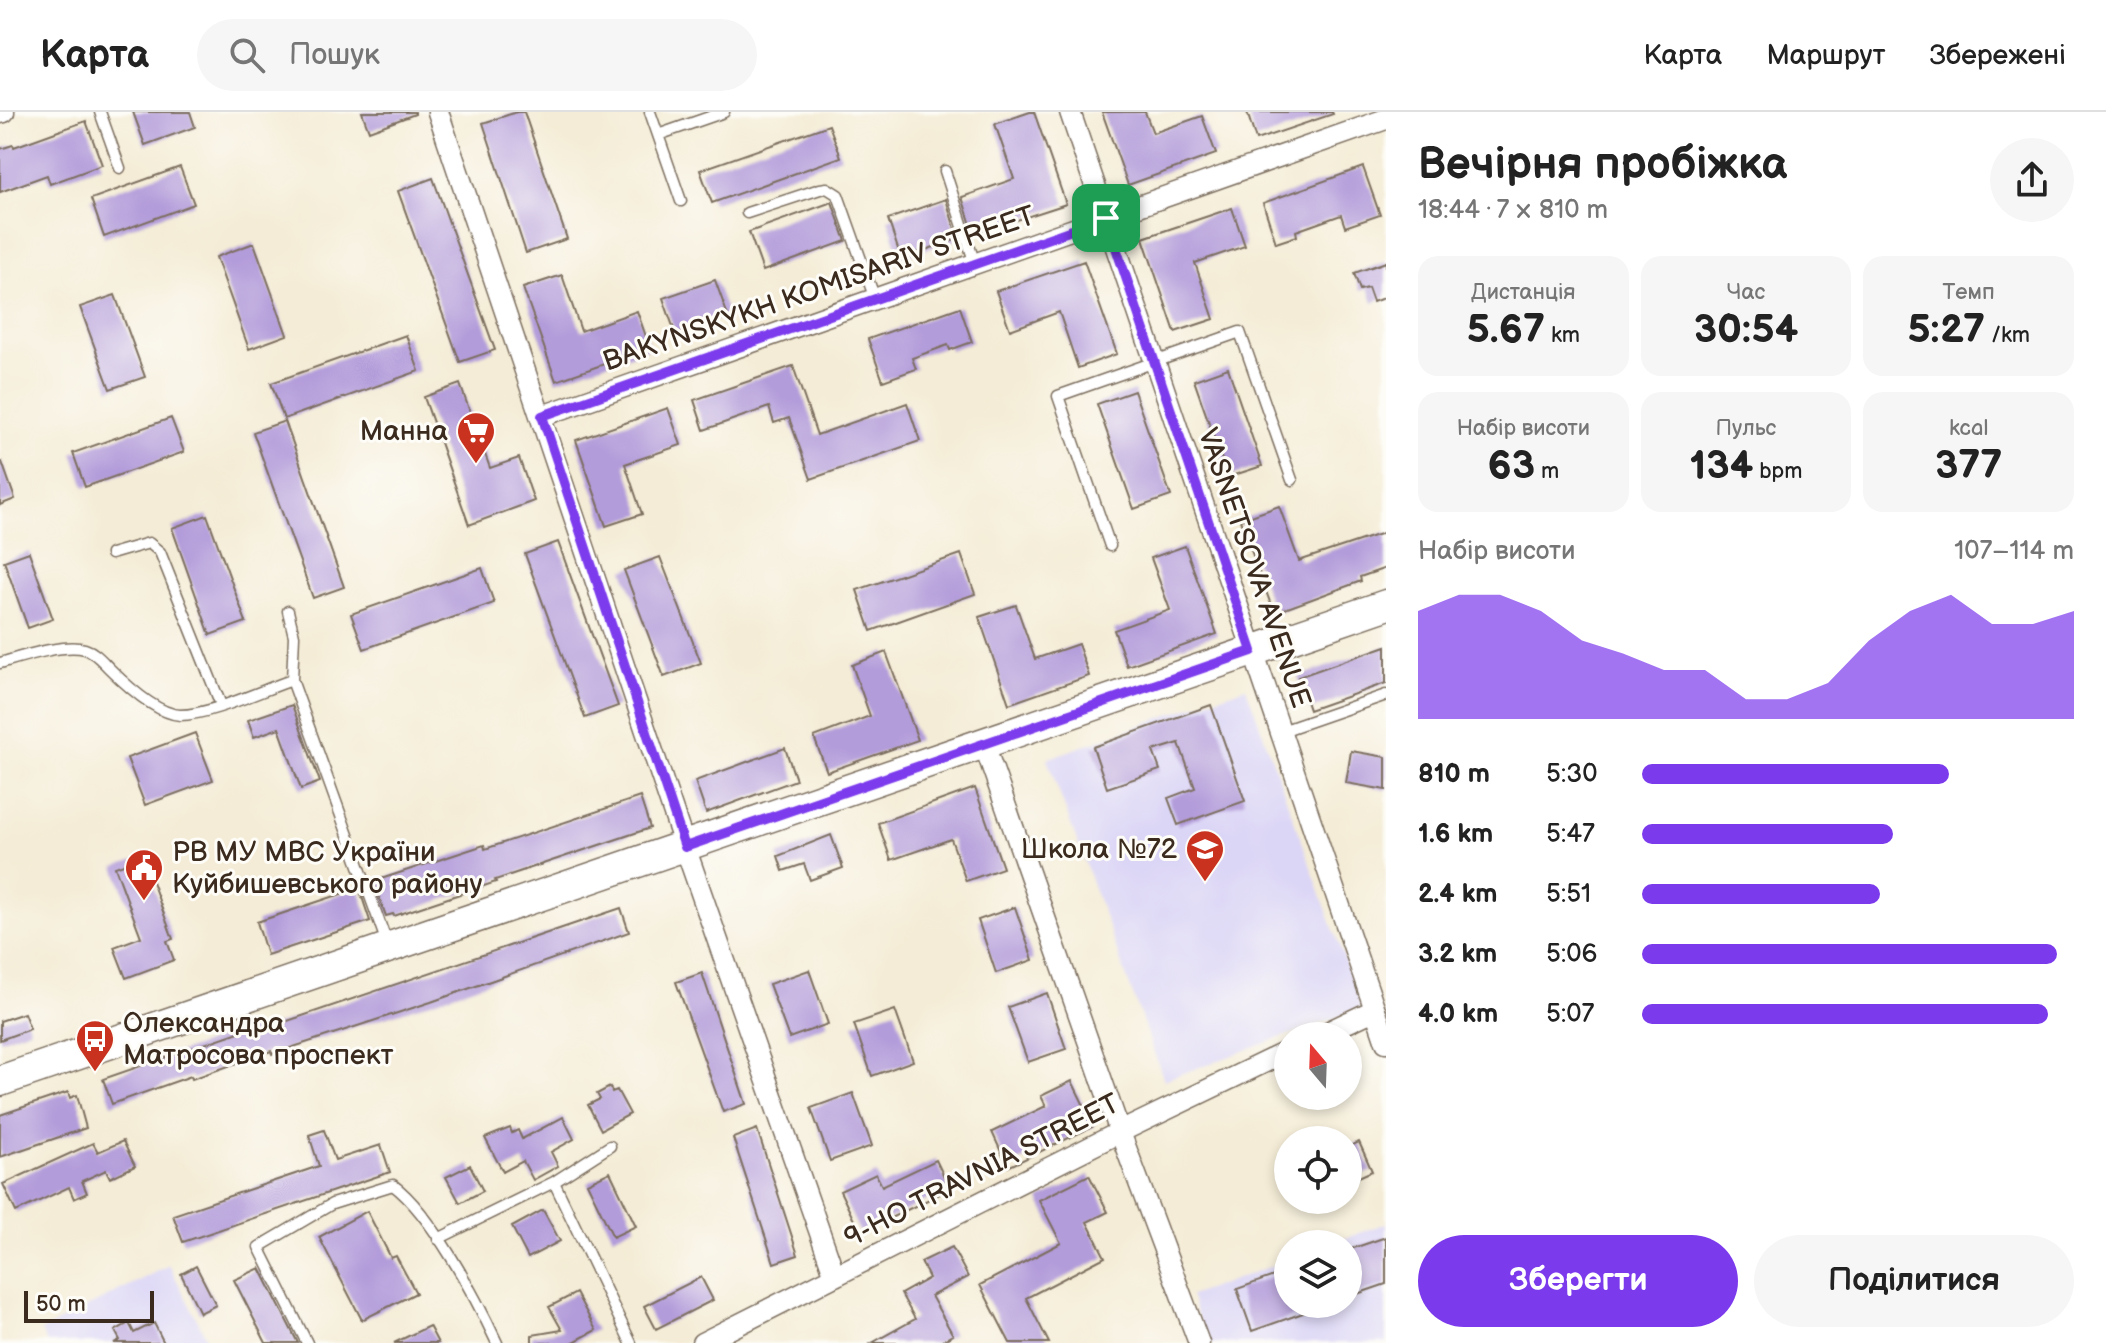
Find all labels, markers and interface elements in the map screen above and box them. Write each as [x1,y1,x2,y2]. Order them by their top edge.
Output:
search box [197,19,757,91]
text: Карта [40,33,149,78]
icon: search [225,33,269,77]
text: Пошук [289,37,380,73]
text: Карта [1644,39,1722,72]
text: Маршрут [1766,39,1885,72]
text: Збережені [1929,39,2066,72]
text: Вечірня пробіжка [1418,138,1787,191]
button: share [1990,138,2074,222]
pin [1072,184,1140,252]
text: 18:44 · 7 × 810 m [1418,195,1608,226]
icon: arrive [1084,196,1128,240]
street label: BAKYNSKYKH KOMISARIV STREET [599,199,1040,379]
text: Дистанція [1471,279,1576,306]
text: Час [1727,279,1765,306]
text: Темп [1943,279,1995,306]
text: 5.67 [1467,306,1545,354]
text: 30:54 [1694,306,1798,354]
text: 5:27 [1907,306,1985,354]
text: km [1545,322,1580,349]
text: /km [1985,322,2030,349]
supermarket icon: Манна [455,410,497,465]
place label: Манна [360,415,448,448]
text: Набір висоти [1457,415,1590,442]
text: Пульс [1716,415,1776,442]
text: kcal [1949,415,1988,442]
street label: VASNETSOVA AVENUE [1191,424,1317,712]
text: 63 [1487,442,1535,490]
text: 134 [1689,442,1753,490]
text: 377 [1935,442,2002,490]
text: m [1535,458,1559,485]
text: bpm [1753,458,1803,485]
text: Набір висоти [1418,536,1576,567]
text: 107–114 m [1954,536,2074,567]
text: 810 m [1418,759,1490,790]
text: 5:30 [1546,759,1597,790]
text: 1.6 km [1418,819,1493,850]
text: 5:47 [1546,819,1595,850]
school or university icon: Школа №72 [1184,828,1226,883]
place label: Школа №72 [1021,833,1177,866]
place label: РВ МУ МВС України Куйбишевського району [172,836,483,901]
public building icon: РВ МУ МВС України Куйбишевського району [123,847,165,902]
text: 2.4 km [1418,879,1497,910]
text: 5:51 [1546,879,1591,910]
text: 3.2 km [1418,939,1497,970]
text: 5:06 [1546,939,1597,970]
text: 4.0 km [1418,999,1498,1030]
text: 5:07 [1546,999,1594,1030]
place label: Олександра Матросова проспект [123,1007,394,1072]
bus stop icon: Олександра Матросова проспект [74,1018,116,1073]
north arrow [1274,1022,1362,1110]
map controls [1274,1022,1362,1318]
street label: 9-HO TRAVNIA STREET [839,1087,1125,1255]
button: locate [1274,1126,1362,1214]
button: layers [1274,1230,1362,1318]
button: Зберегти [1418,1235,1738,1327]
button: Поділитися [1754,1235,2074,1327]
scale bar [24,1287,154,1323]
text: 50 m [36,1291,86,1318]

